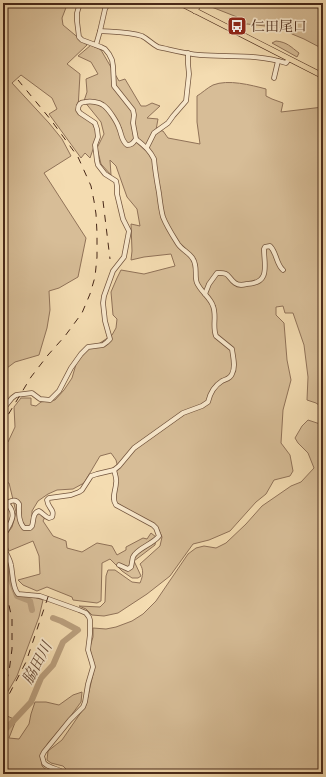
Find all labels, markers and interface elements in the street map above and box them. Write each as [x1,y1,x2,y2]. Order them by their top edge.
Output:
bus stop icon: 仁田尾口 [226,15,248,37]
place label: 仁田尾口 [251,19,307,34]
water label: 脇田川 [19,638,56,687]

